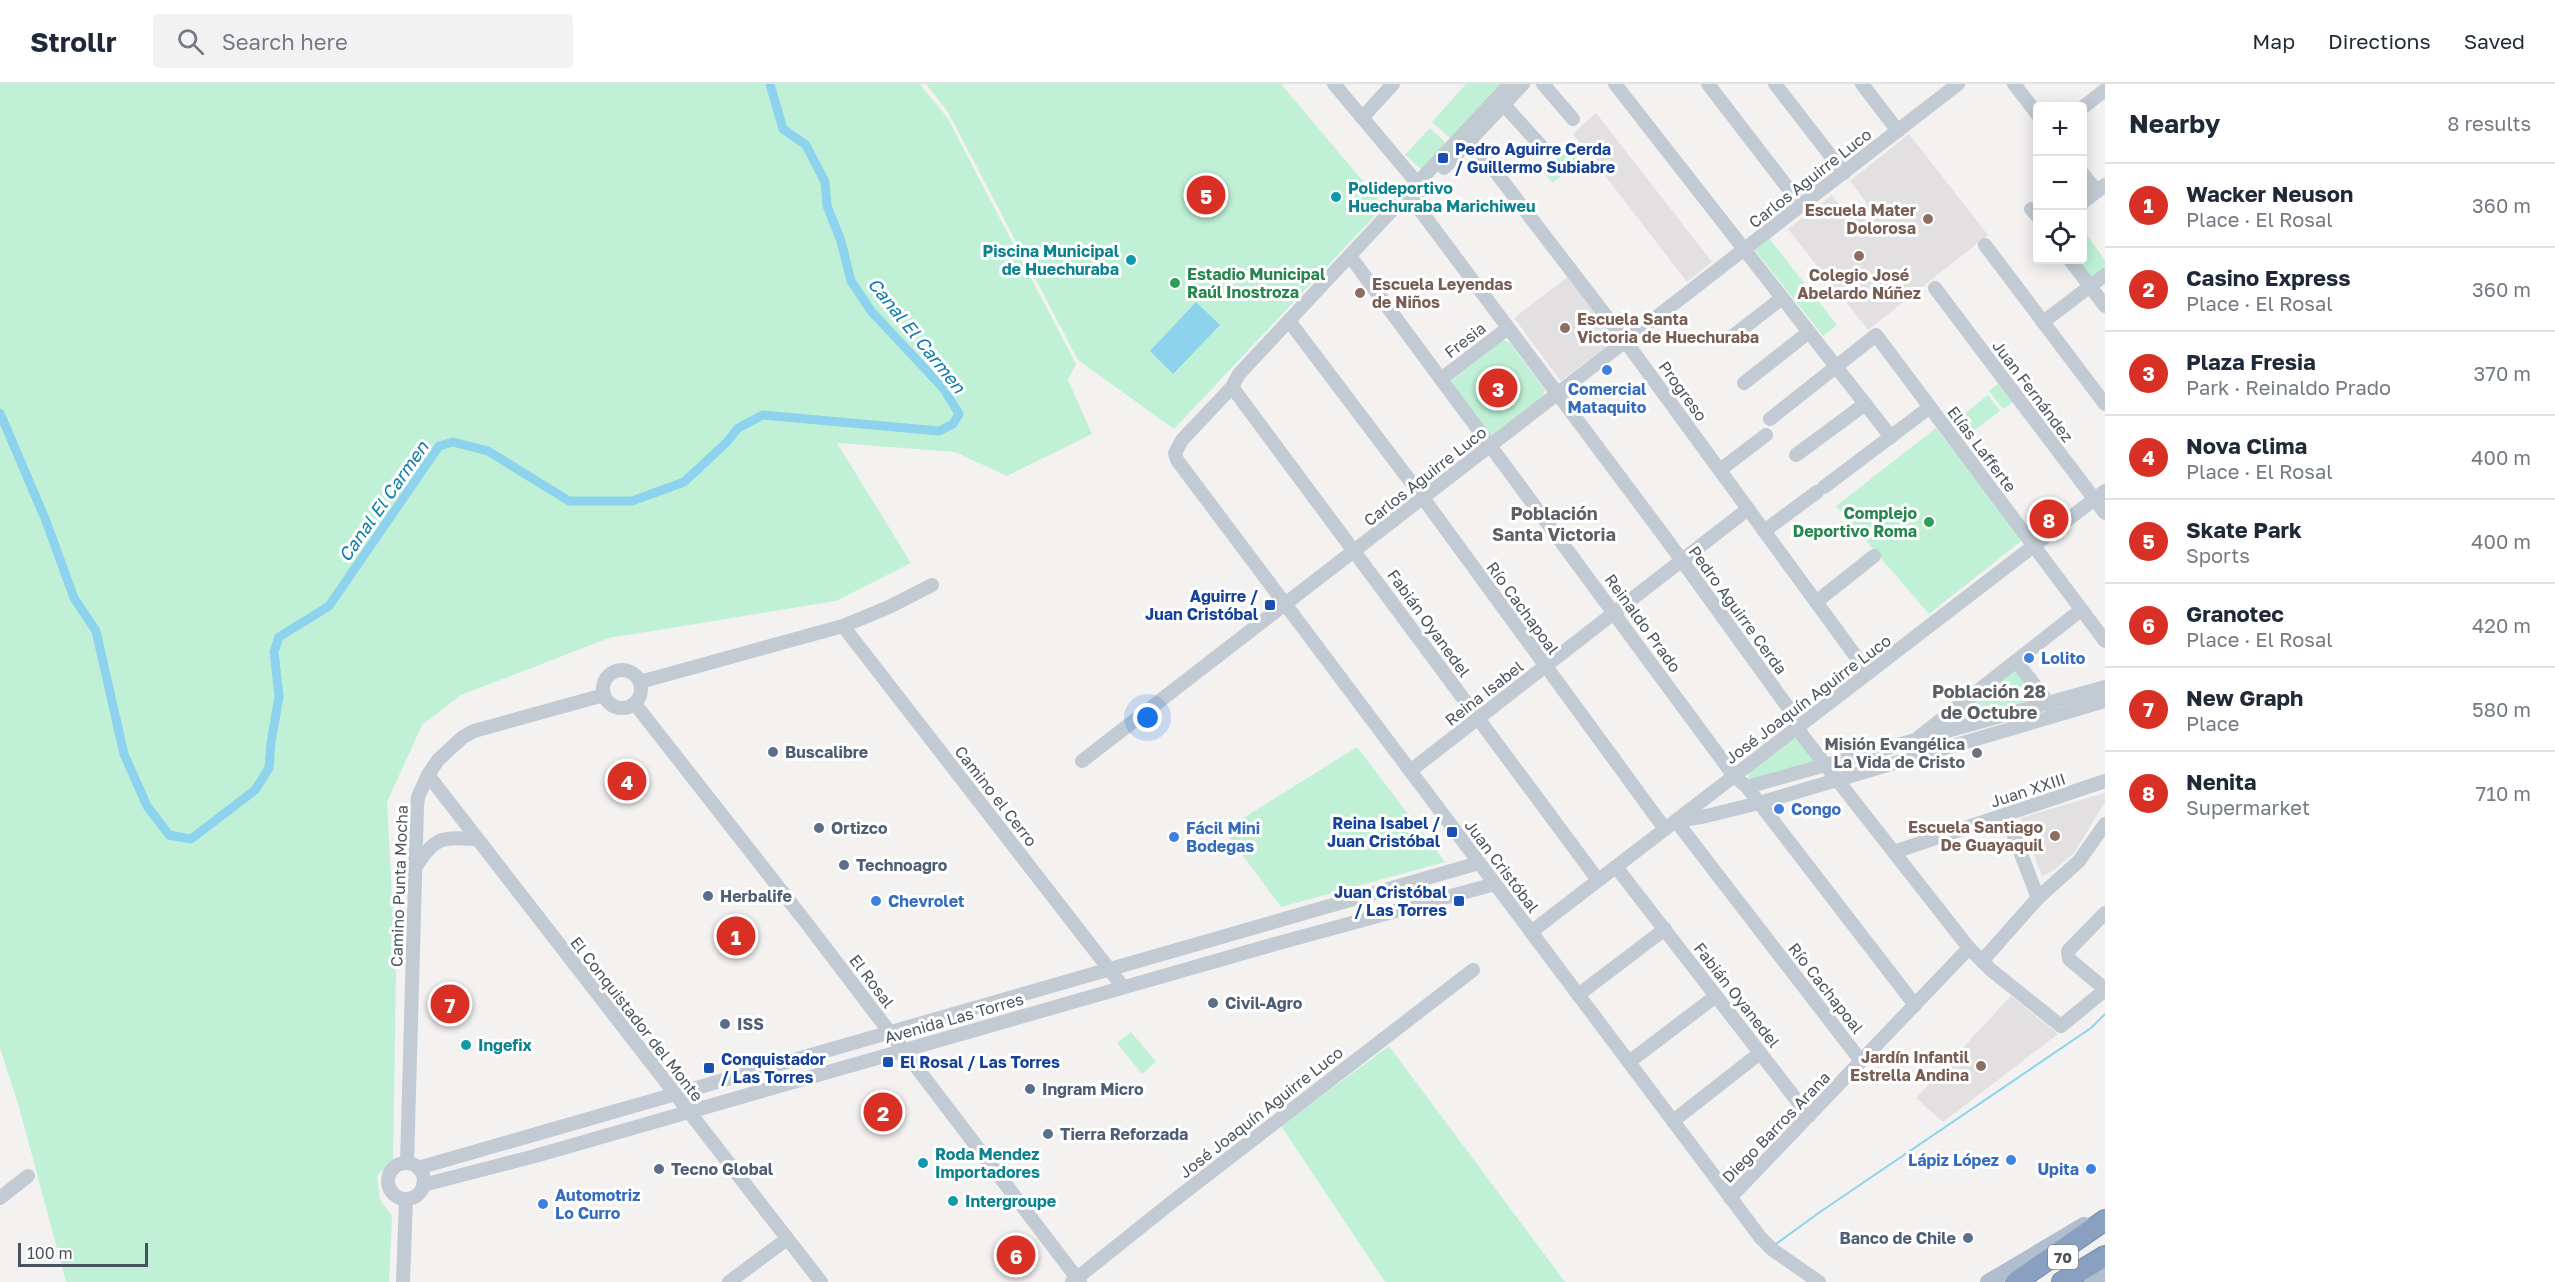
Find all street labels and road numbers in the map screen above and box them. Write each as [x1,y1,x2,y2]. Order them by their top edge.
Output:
street label: Carlos Aguirre Luco [1745,124,1875,232]
street label: Fresia [1440,318,1490,362]
street label: Juan Fernández [1988,336,2078,446]
street label: Progreso [1654,357,1712,425]
street label: Elías Lafferte [1943,402,2021,496]
street label: Carlos Aguirre Luco [1360,422,1490,530]
street label: Pedro Aguirre Cerda [1685,542,1791,678]
street label: Río Cachapoal [1483,558,1563,658]
street label: Fabián Oyanedel [1383,565,1475,681]
street label: Reinaldo Prado [1601,570,1685,676]
street label: José Joaquín Aguirre Luco [1721,630,1895,768]
street label: Reina Isabel [1441,656,1527,730]
street label: Camino el Cerro [950,742,1042,850]
street label: Juan XXIII [1988,768,2068,812]
street label: Camino Punta Mocha [386,805,412,967]
street label: Juan Cristóbal [1461,816,1543,916]
street label: El Conquistador del Monte [566,933,708,1105]
street label: Fabián Oyanedel [1690,938,1784,1052]
street label: Río Cachapoal [1784,939,1868,1037]
street label: El Rosal [845,950,899,1012]
street label: Avenida Las Torres [882,989,1026,1047]
street label: José Joaquín Aguirre Luco [1175,1042,1347,1182]
street label: Diego Barros Arana [1718,1067,1834,1187]
road number: 70 [2048,1245,2078,1269]

